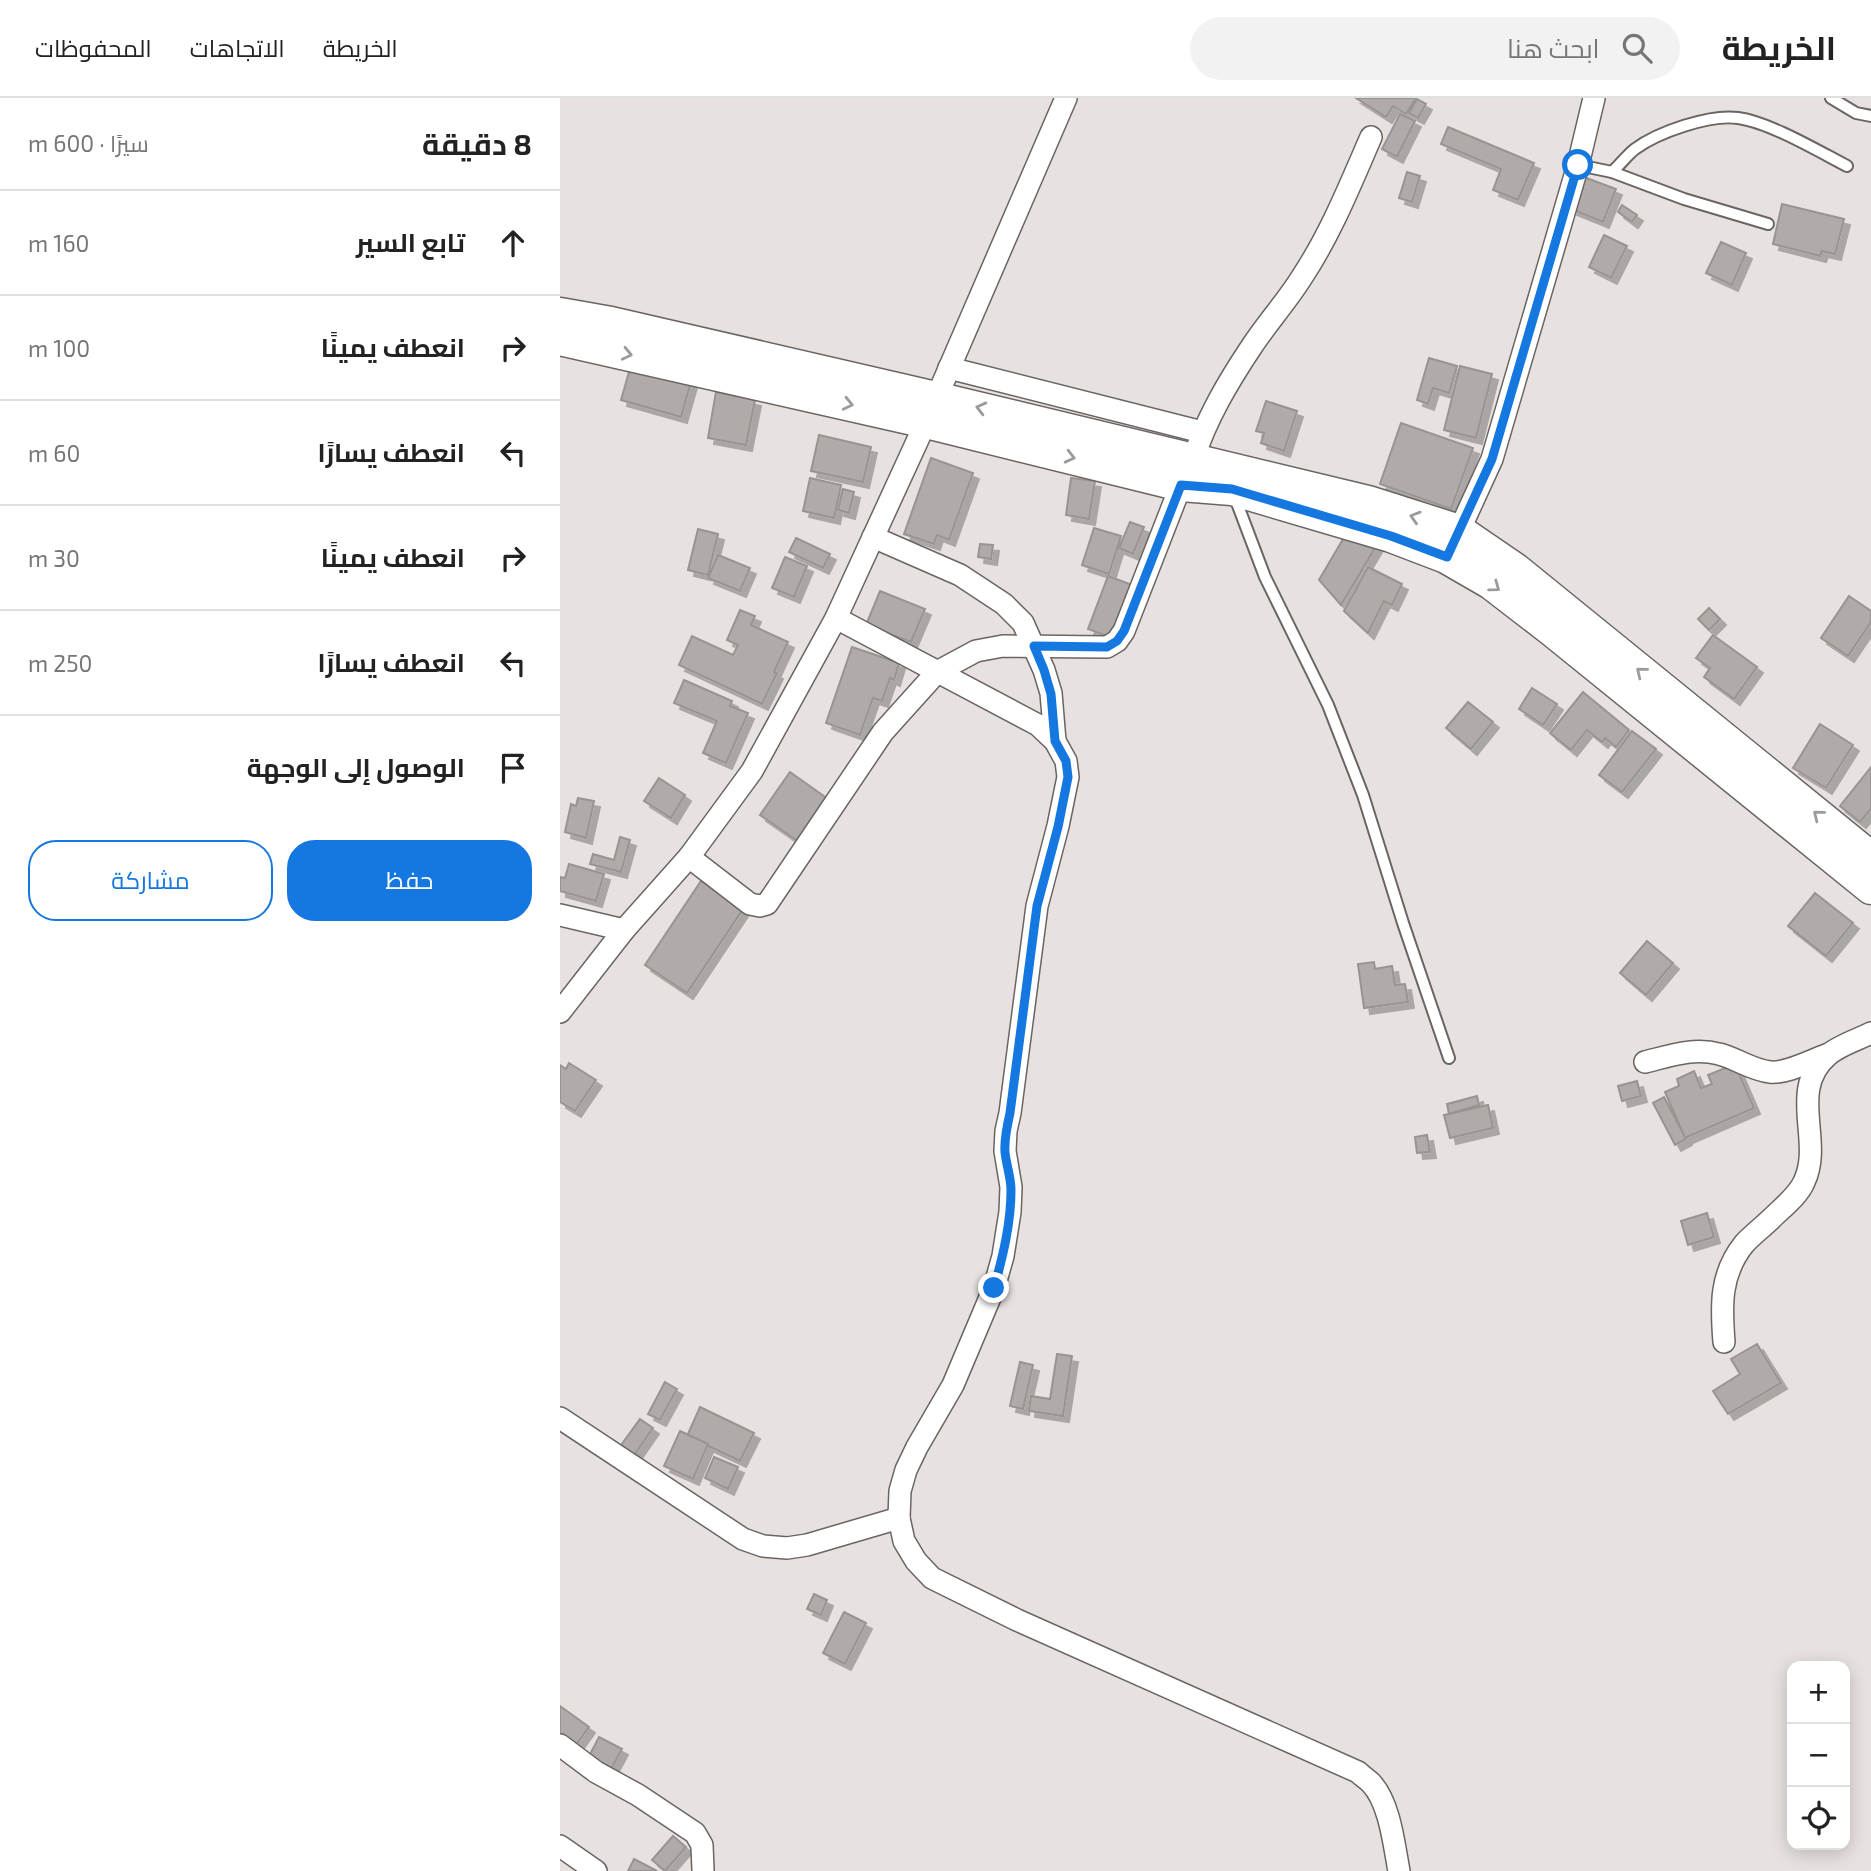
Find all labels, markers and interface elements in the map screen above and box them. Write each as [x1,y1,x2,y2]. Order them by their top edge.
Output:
search box [1190,17,1680,80]
text: الخريطة [1722,27,1836,67]
icon: search [1618,29,1656,67]
text: ابحث هنا [1507,32,1600,63]
text: المحفوظات [35,33,152,62]
text: الاتجاهات [190,33,285,62]
text: الخريطة [323,33,398,62]
text: 8 دقيقة [422,125,532,161]
text: سيرًا · 600 m [28,129,149,157]
route start [1562,149,1593,180]
icon: ahead [494,224,532,262]
text: تابع السير [356,226,465,257]
text: 160 m [28,229,89,257]
icon: right [494,329,532,367]
text: انعطف يمينًا [321,331,465,362]
text: 100 m [28,334,90,362]
one-way arrow [621,345,633,360]
one-way arrow [842,396,854,411]
one-way arrow [975,402,987,416]
icon: left [494,434,532,472]
text: انعطف يسارًا [318,436,465,467]
text: 60 m [28,439,80,467]
one-way arrow [1064,449,1076,463]
one-way arrow [1409,511,1421,526]
icon: right [494,539,532,577]
text: انعطف يمينًا [321,541,465,572]
text: 30 m [28,544,80,572]
one-way arrow [1487,578,1500,591]
icon: left [494,644,532,682]
text: انعطف يسارًا [318,646,465,677]
text: 250 m [28,649,92,677]
one-way arrow [1637,667,1649,680]
icon: arrive [494,749,532,787]
text: الوصول إلى الوجهة [247,751,465,782]
one-way arrow [1813,811,1826,823]
button: مشاركة [28,840,273,921]
button: حفظ [287,840,532,921]
route end [978,1272,1009,1303]
map controls [1787,1661,1850,1850]
button: + [1787,1661,1850,1724]
button: − [1787,1724,1850,1787]
button: locate [1787,1787,1850,1850]

